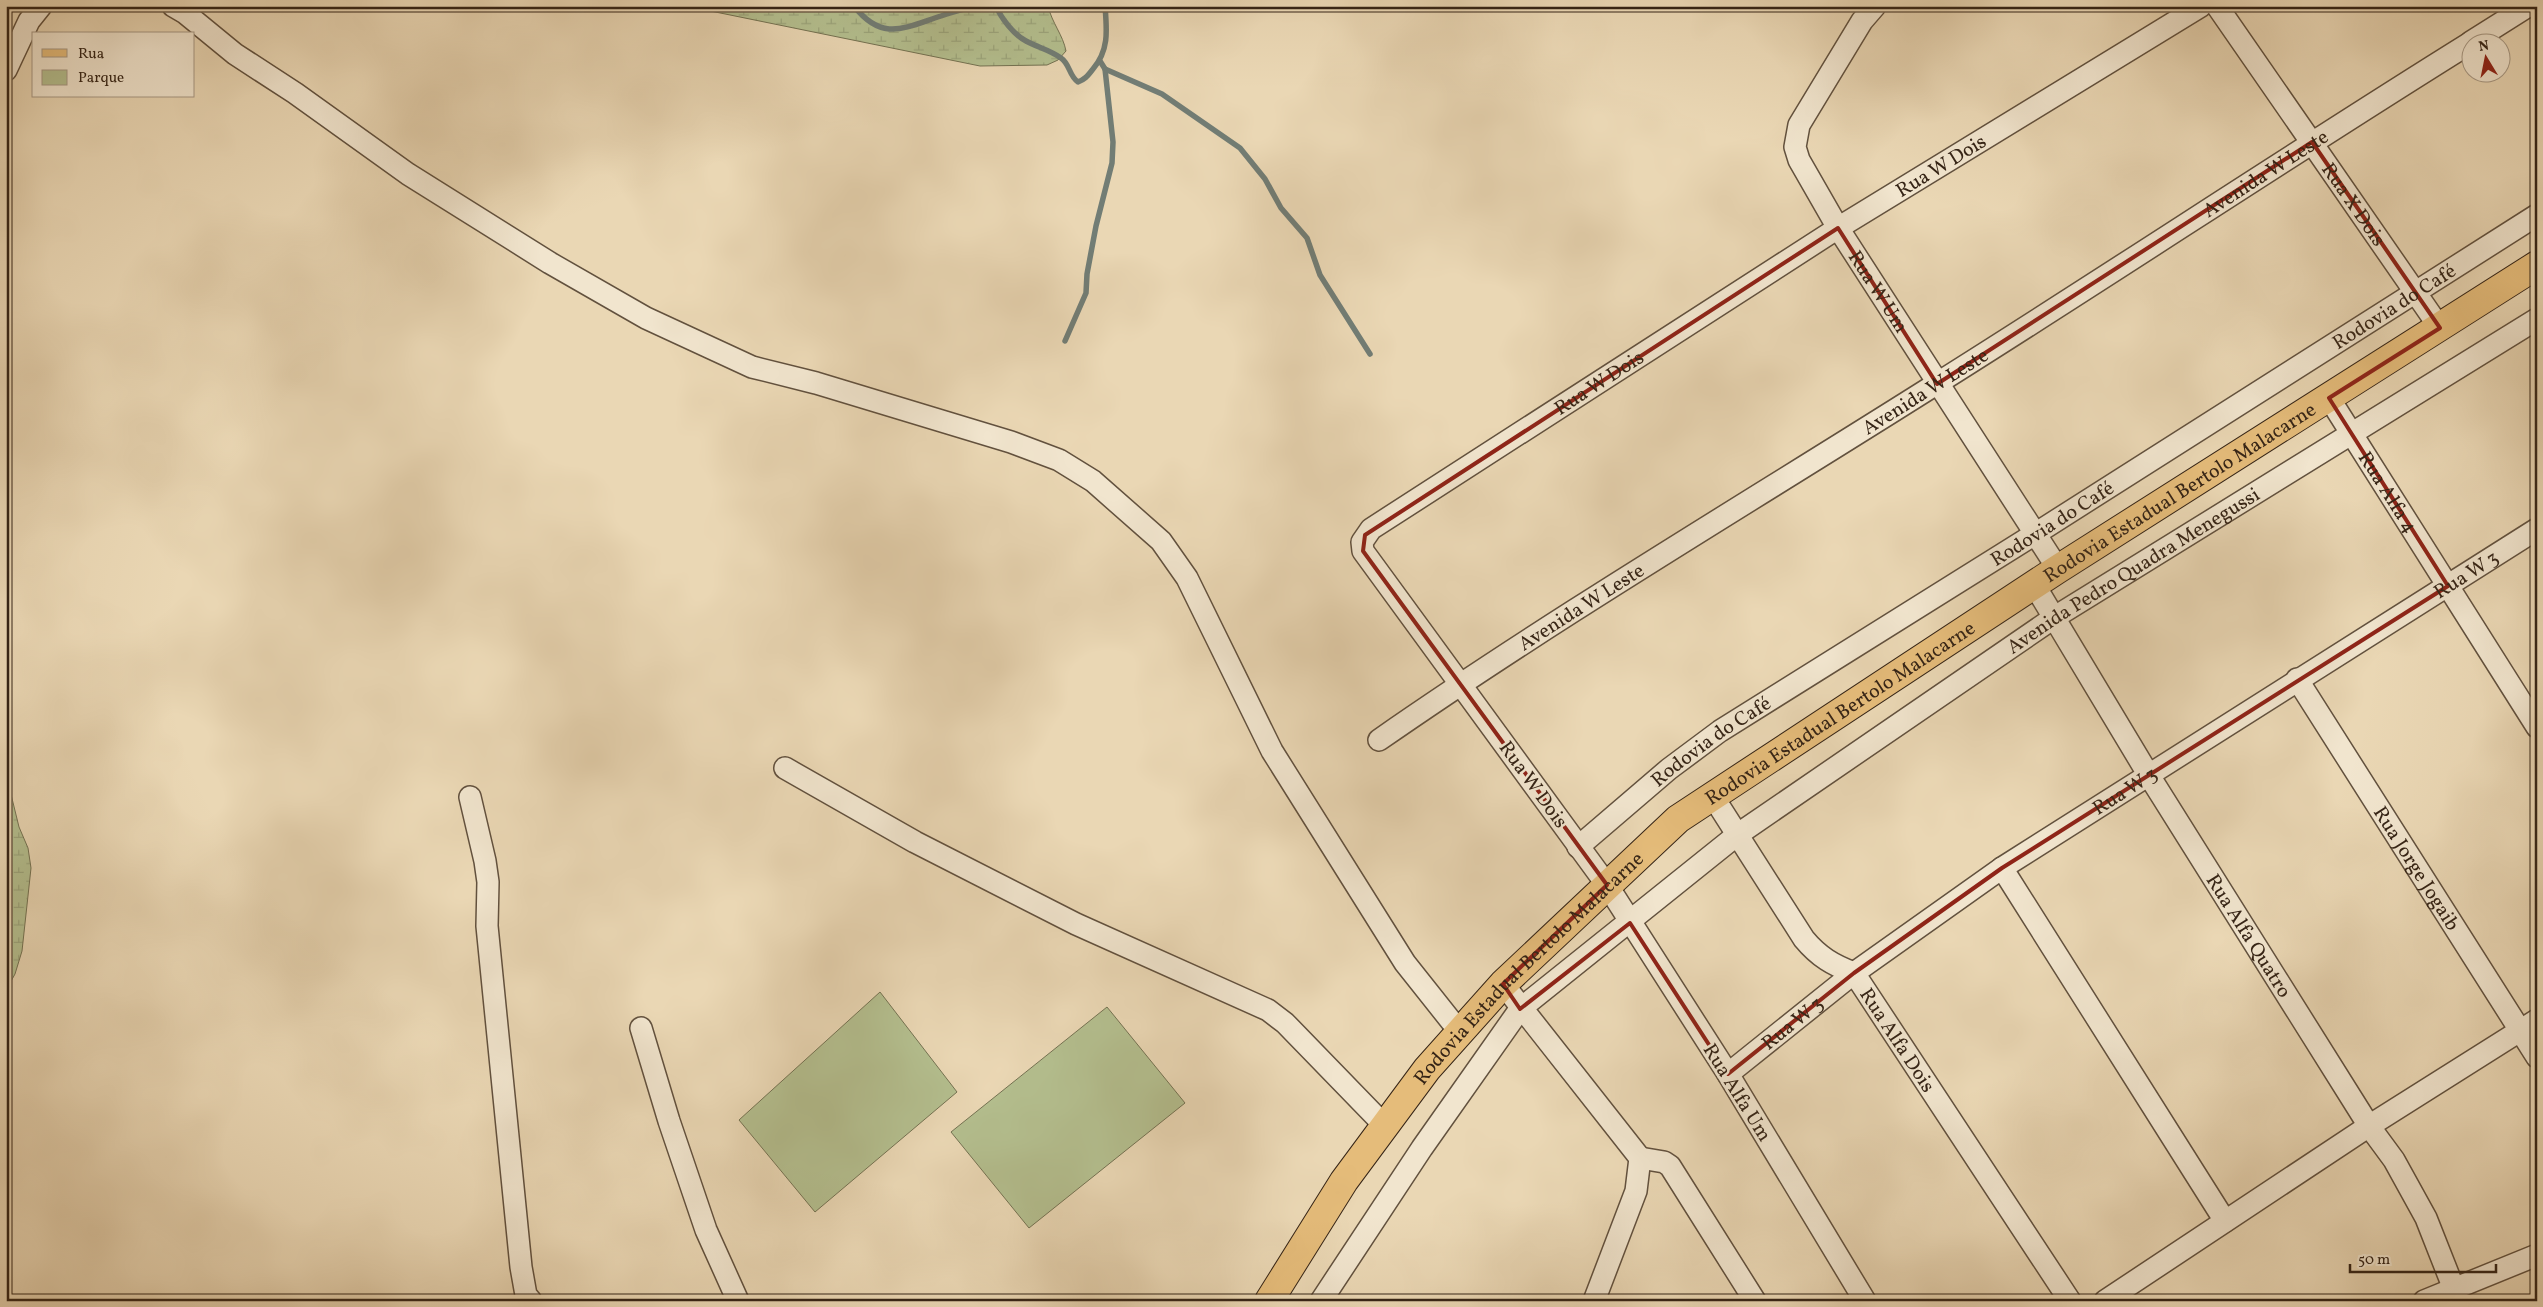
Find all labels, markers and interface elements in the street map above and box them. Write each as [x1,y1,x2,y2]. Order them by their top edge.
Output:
legend [32,32,195,98]
north arrow [2460,32,2510,82]
text: N [2477,36,2491,57]
text: Rua [78,44,104,65]
text: Parque [78,68,124,89]
street label: Avenida W Leste [2198,124,2335,226]
street label: Rua W Dois [1891,128,1992,205]
street label: Rua X Dois [2314,158,2391,253]
street label: Rua W Um [1840,246,1914,339]
street label: Rodovia do Café [2328,258,2462,357]
street label: Avenida W Leste [1857,342,1995,443]
street label: Rua W Dois [1550,345,1650,423]
street label: Rodovia Estadual Bertolo Malacarne [2039,397,2322,591]
street label: Rua Alfa 4 [2350,447,2423,539]
street label: Rodovia do Café [1986,475,2120,574]
street label: Avenida Pedro Quadra Menegussi [2002,482,2266,662]
street label: Rua W 3 [2429,545,2505,607]
street label: Avenida W Leste [1513,558,1650,659]
street label: Rodovia Estadual Bertolo Malacarne [1700,615,1981,813]
street label: Rodovia do Café [1646,690,1777,795]
street label: Rua W Dois [1491,736,1574,835]
street label: Rua W 3 [2088,761,2164,823]
street label: Rua Jorge Jogaib [2365,801,2465,937]
street label: Rodovia Estadual Bertolo Malacarne [1408,846,1651,1091]
street label: Rua Alfa Quatro [2198,869,2297,1004]
street label: Rua Alfa Dois [1852,983,1941,1098]
street label: Rua W 3 [1756,991,1830,1058]
street label: Rua Alfa Um [1695,1039,1778,1148]
scale bar [2350,1242,2497,1274]
text: 50 m [2358,1250,2390,1271]

